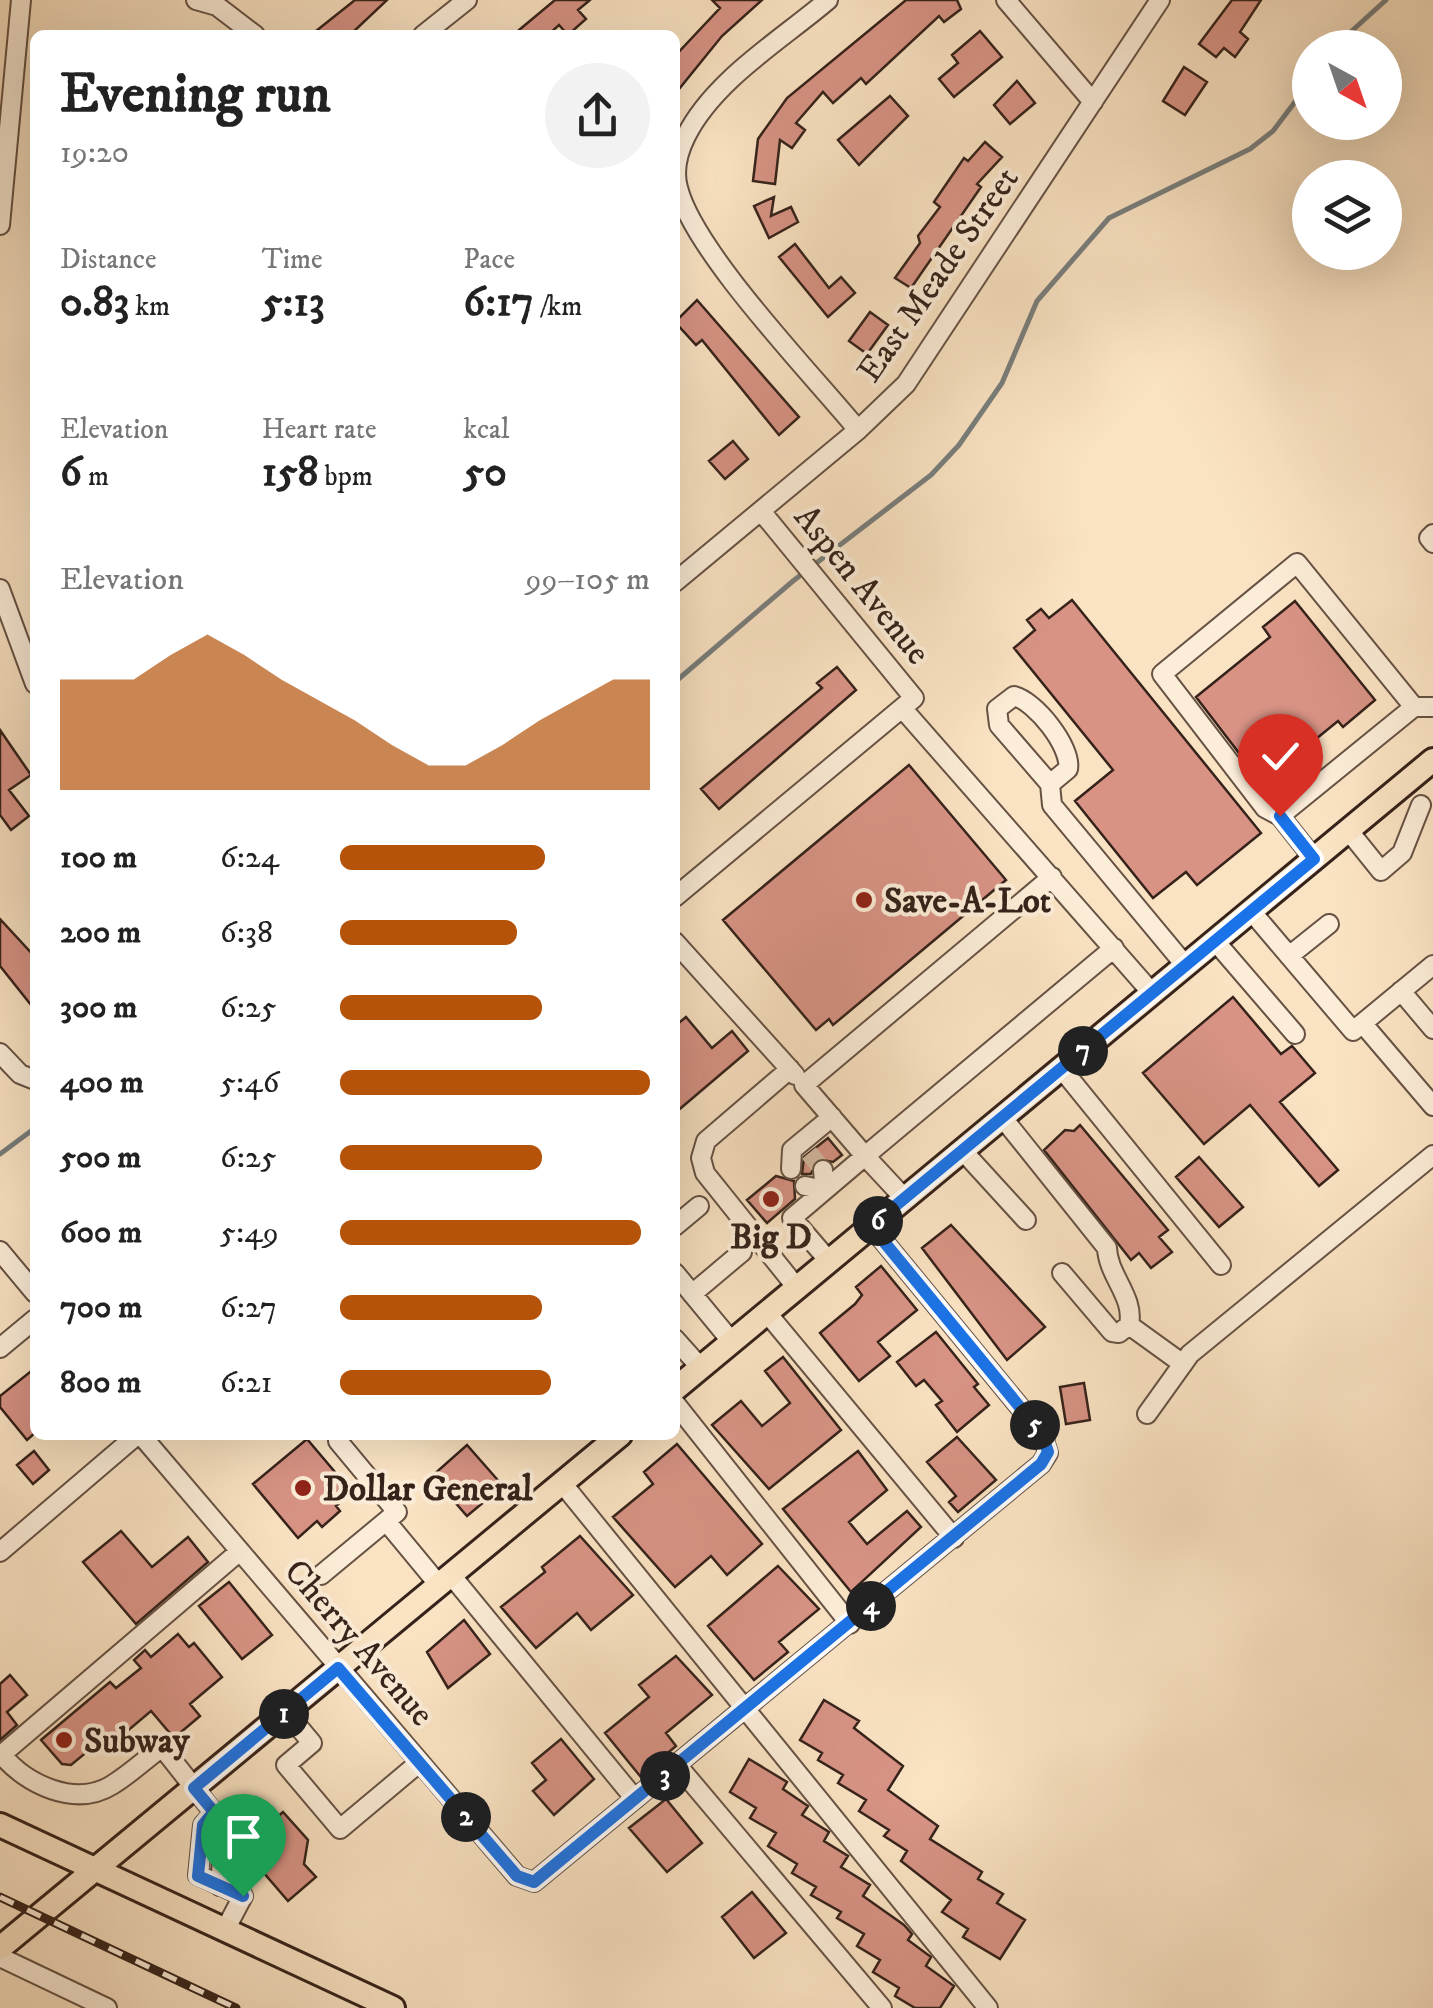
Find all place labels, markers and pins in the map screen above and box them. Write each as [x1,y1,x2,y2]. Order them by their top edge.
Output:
pin [1238,714,1323,817]
place label: Save-A-Lot [884,880,1052,924]
marker: Save-A-Lot [853,889,875,911]
pin: 7 [1058,1026,1108,1076]
marker: Big D [760,1188,782,1210]
pin: 6 [853,1196,903,1246]
place label: Big D [730,1216,812,1260]
pin: 5 [1010,1400,1060,1450]
place label: Dollar General [323,1468,533,1512]
marker: Dollar General [292,1477,314,1499]
pin: 4 [846,1581,896,1631]
pin: 1 [259,1689,309,1739]
place label: Subway [84,1720,191,1764]
marker: Subway [53,1729,75,1751]
pin: 3 [640,1751,690,1801]
pin: 2 [441,1792,491,1842]
pin [201,1794,286,1897]

